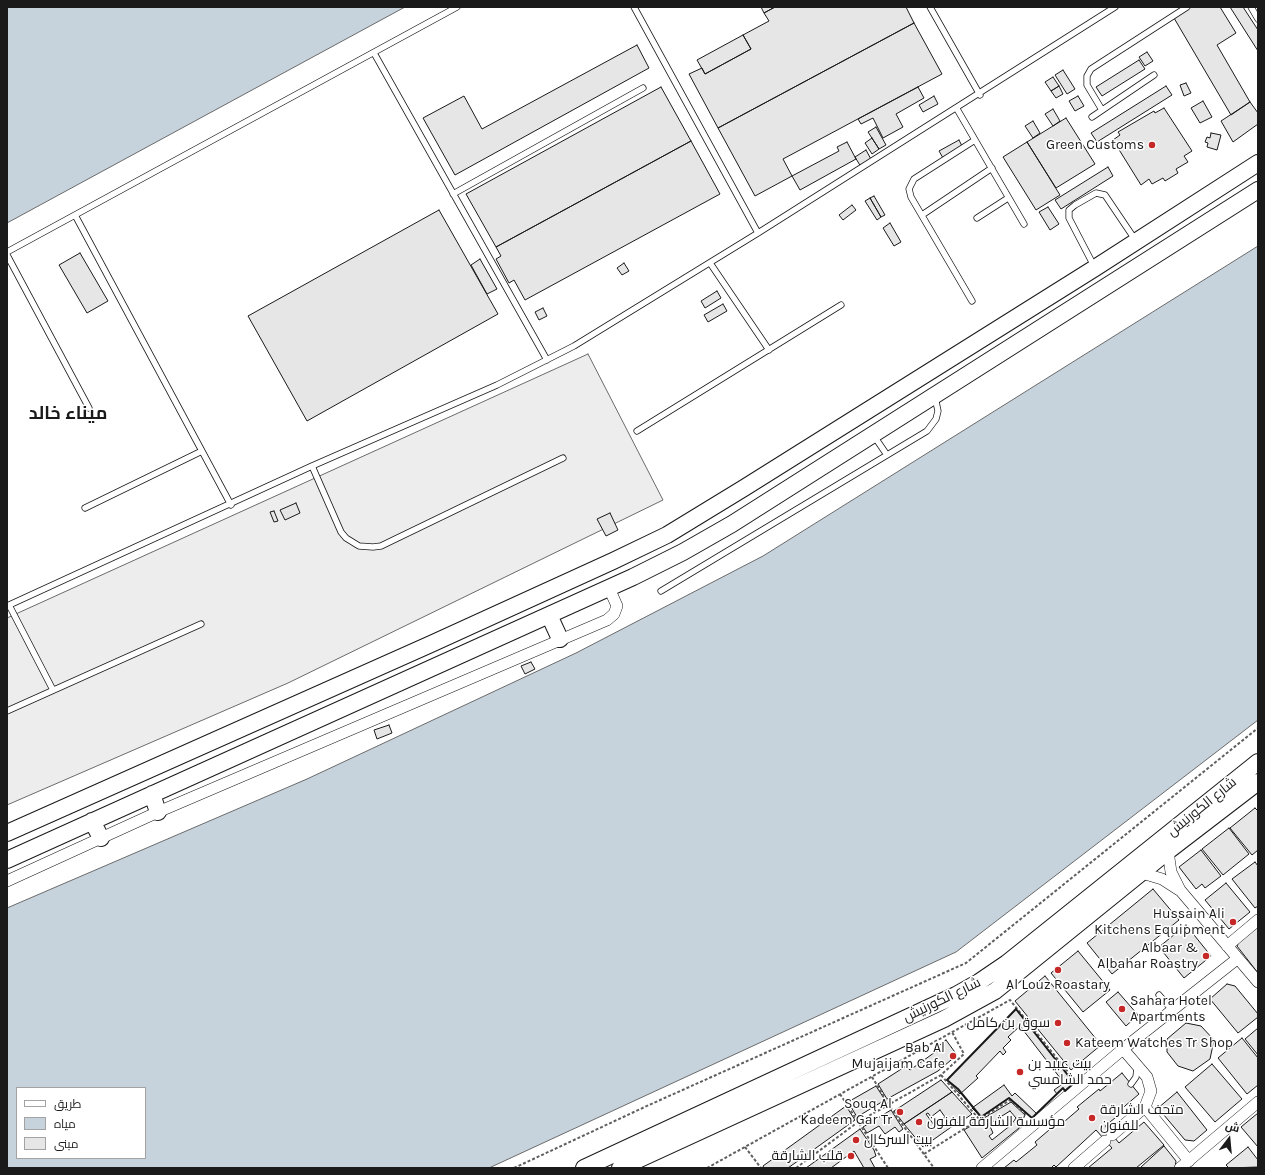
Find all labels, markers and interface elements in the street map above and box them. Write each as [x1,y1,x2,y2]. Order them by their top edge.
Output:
place label: Green Customs [1046,137,1144,153]
marker: Green Customs [1147,140,1157,150]
district label: ميناء خالد [29,403,107,425]
street label: شارع الكورنيش [1164,774,1240,840]
place label: Hussain Ali Kitchens Equipment [1094,906,1225,938]
marker: Hussain Ali Kitchens Equipment [1228,917,1238,927]
place label: Albaar & Albahar Roastry [1097,940,1198,972]
marker: Albaar & Albahar Roastry [1201,951,1211,961]
marker: Al Louz Roastary [1053,965,1063,975]
street label: شارع الكورنيش [900,974,984,1026]
place label: Al Louz Roastary [1006,977,1110,993]
place label: Sahara Hotel Apartments [1130,993,1212,1026]
marker: Sahara Hotel Apartments [1117,1004,1127,1014]
place label: سوق بن كامل [966,1015,1050,1031]
marker: سوق بن كامل [1053,1018,1063,1028]
place label: Kateem Watches Tr Shop [1075,1035,1233,1051]
marker: Kateem Watches Tr Shop [1062,1038,1072,1048]
place label: Bab Al Mujaijam Cafe [852,1040,945,1072]
marker: Bab Al Mujaijam Cafe [948,1051,958,1061]
place label: بيت عبيد بن حمد الشامسي [1028,1056,1112,1088]
marker: بيت عبيد بن حمد الشامسي [1015,1067,1025,1077]
legend [16,1087,146,1159]
place label: Souq Al Kadeem Gar Tr [801,1096,892,1128]
text: طريق [54,1097,81,1111]
place label: متحف الشارقة للفنون [1100,1102,1184,1134]
marker: Souq Al Kadeem Gar Tr [895,1107,905,1117]
marker: متحف الشارقة للفنون [1087,1113,1097,1123]
place label: مؤسسة الشارقة للفنون [927,1114,1065,1130]
text: مياه [54,1117,76,1131]
marker: مؤسسة الشارقة للفنون [914,1117,924,1127]
north arrow [1209,1119,1249,1159]
text: ش [1224,1119,1241,1135]
place label: بيت السركال [864,1132,932,1148]
marker: بيت السركال [851,1135,861,1145]
text: مبنى [54,1137,79,1151]
place label: قلب الشارقة [771,1148,843,1164]
marker: قلب الشارقة [846,1151,856,1161]

